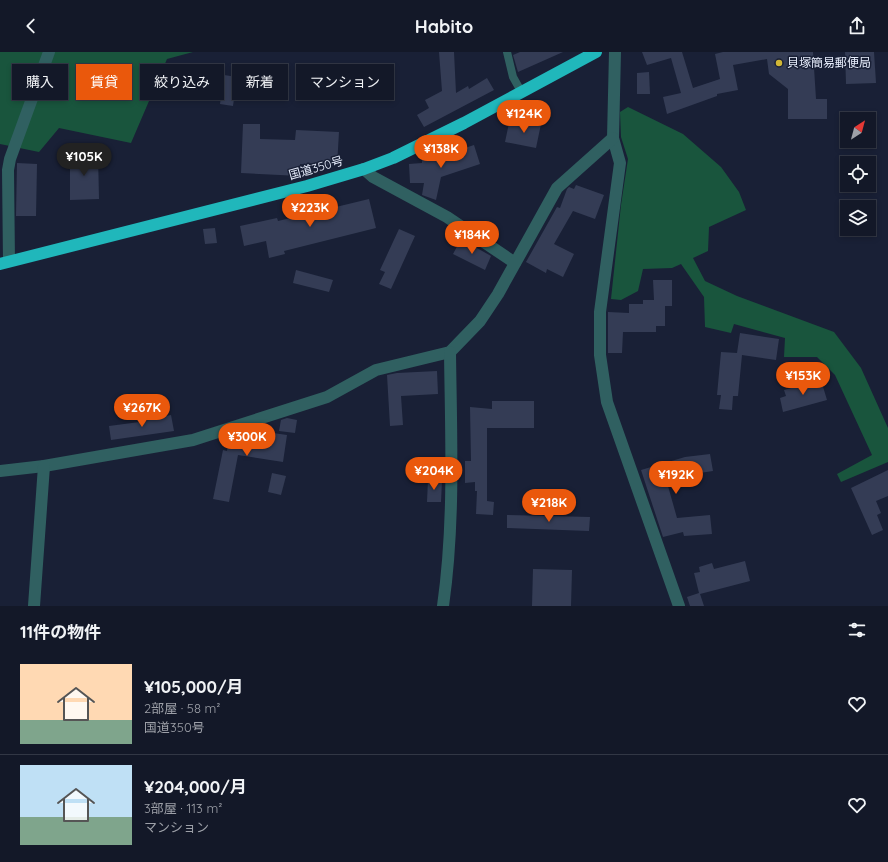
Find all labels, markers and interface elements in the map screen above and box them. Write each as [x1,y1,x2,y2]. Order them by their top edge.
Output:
icon: back [20,15,42,37]
text: Habito [415,15,473,38]
icon: share [846,15,868,37]
place label: 貝塚簡易郵便局 [787,55,871,70]
marker: 貝塚簡易郵便局 [774,58,784,68]
chip: 購入 [12,64,68,100]
chip: 賃貸 [76,64,132,100]
chip: 絞り込み [140,64,224,100]
chip: 新着 [232,64,288,100]
chip: マンション [296,64,394,100]
pin: ¥124K [496,100,552,134]
text: ¥124K [506,105,542,121]
north arrow [840,112,876,148]
map controls [840,112,876,236]
pin: ¥138K [413,135,469,169]
text: ¥138K [423,140,459,156]
pin: ¥105K [56,143,112,177]
text: ¥105K [66,148,102,164]
street label: 国道350号 [287,153,345,182]
button: locate [840,156,876,192]
pin: ¥223K [282,194,338,228]
text: ¥223K [291,199,329,215]
button: layers [840,200,876,236]
pin: ¥184K [444,221,500,255]
text: ¥184K [454,226,490,242]
pin: ¥153K [775,362,831,396]
text: ¥153K [785,367,821,383]
pin: ¥267K [114,394,170,428]
text: ¥267K [123,399,161,415]
pin: ¥300K [219,423,275,457]
text: ¥300K [227,428,267,444]
pin: ¥204K [406,457,462,491]
pin: ¥192K [648,461,704,495]
text: ¥204K [414,462,454,478]
text: ¥192K [658,466,694,482]
pin: ¥218K [521,489,577,523]
text: ¥218K [531,494,567,510]
icon: filters [846,619,868,641]
text: 11件の物件 [20,621,101,642]
text: ¥105,000/月 [144,676,244,697]
icon: home [52,680,100,728]
icon: heart [846,693,868,715]
text: 2部屋 · 58 m² [144,700,220,716]
text: 国道350号 [144,719,205,735]
text: ¥204,000/月 [144,776,247,797]
icon: home [52,781,100,829]
icon: heart [846,794,868,816]
text: 3部屋 · 113 m² [144,800,222,816]
text: マンション [144,819,209,835]

